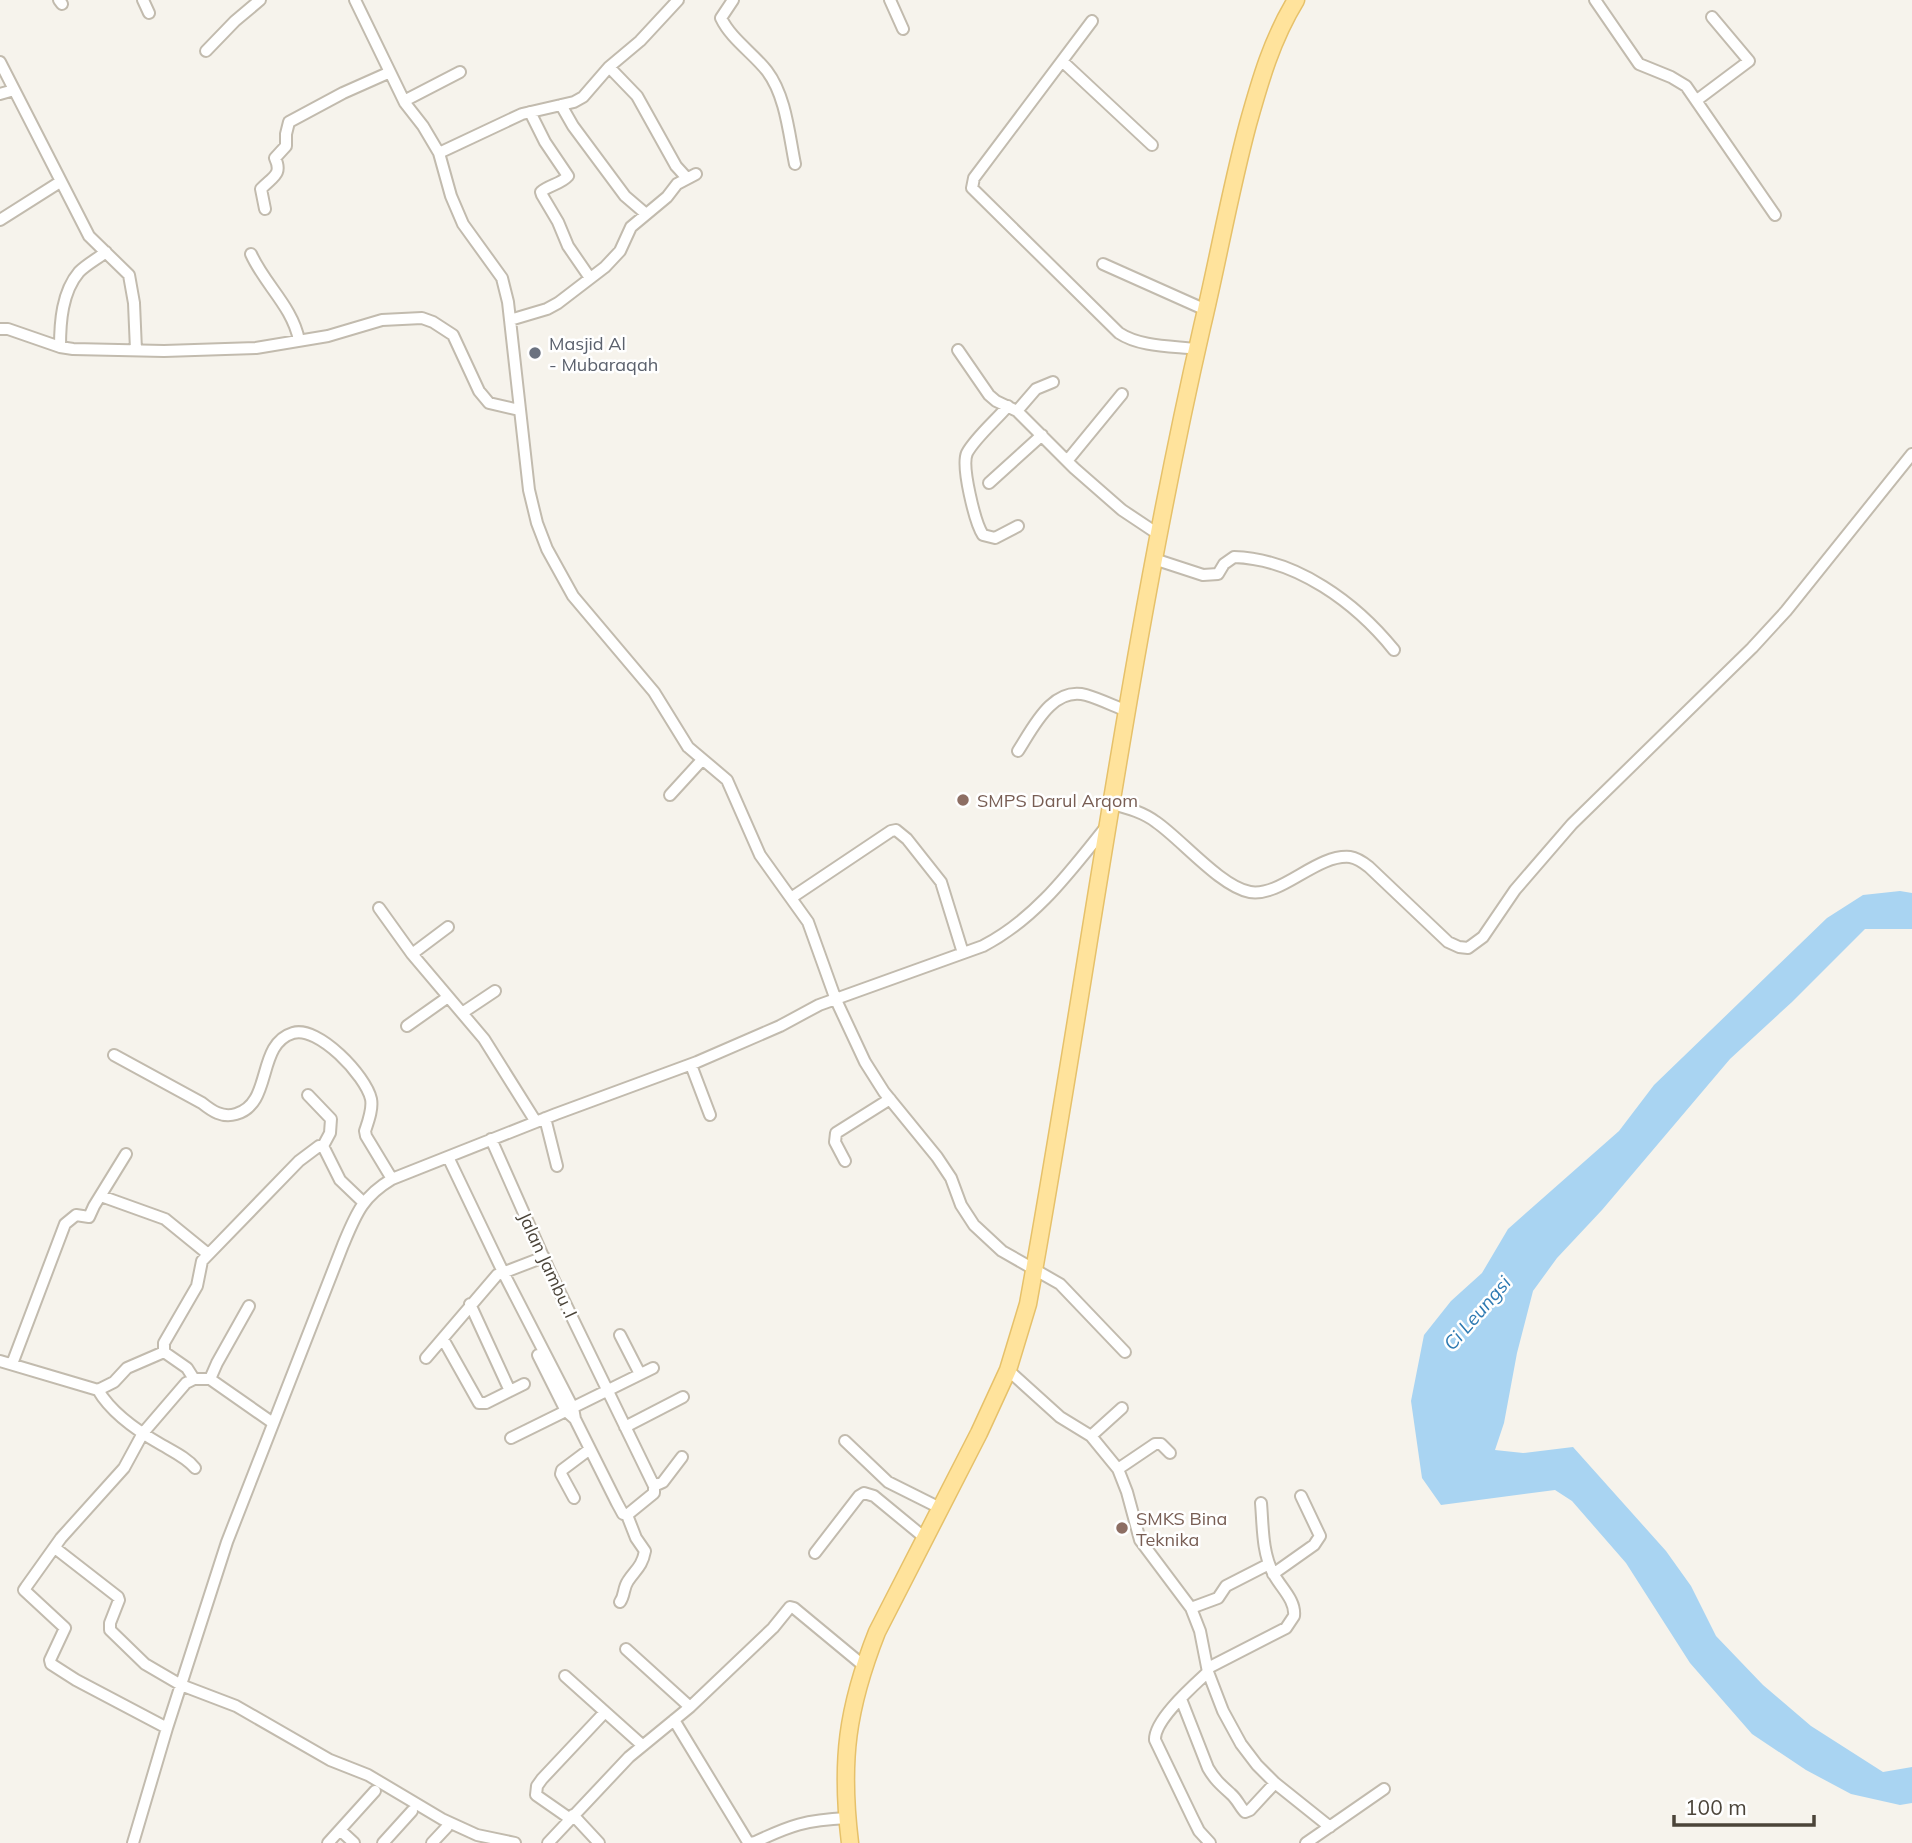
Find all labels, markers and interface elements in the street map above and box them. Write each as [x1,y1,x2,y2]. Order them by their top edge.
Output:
place label: Masjid Al - Mubaraqah [549,332,658,376]
marker: Masjid Al - Mubaraqah [527,345,543,361]
place label: SMPS Darul Arqom [977,789,1138,812]
marker: SMPS Darul Arqom [955,792,971,808]
street label: Jalan Jambu .I [513,1208,583,1322]
water label: Ci Leungsi [1438,1271,1516,1355]
place label: SMKS Bina Teknika [1136,1507,1227,1551]
marker: SMKS Bina Teknika [1114,1520,1130,1536]
scale bar [1674,1784,1814,1828]
text: 100 m [1685,1794,1747,1820]

